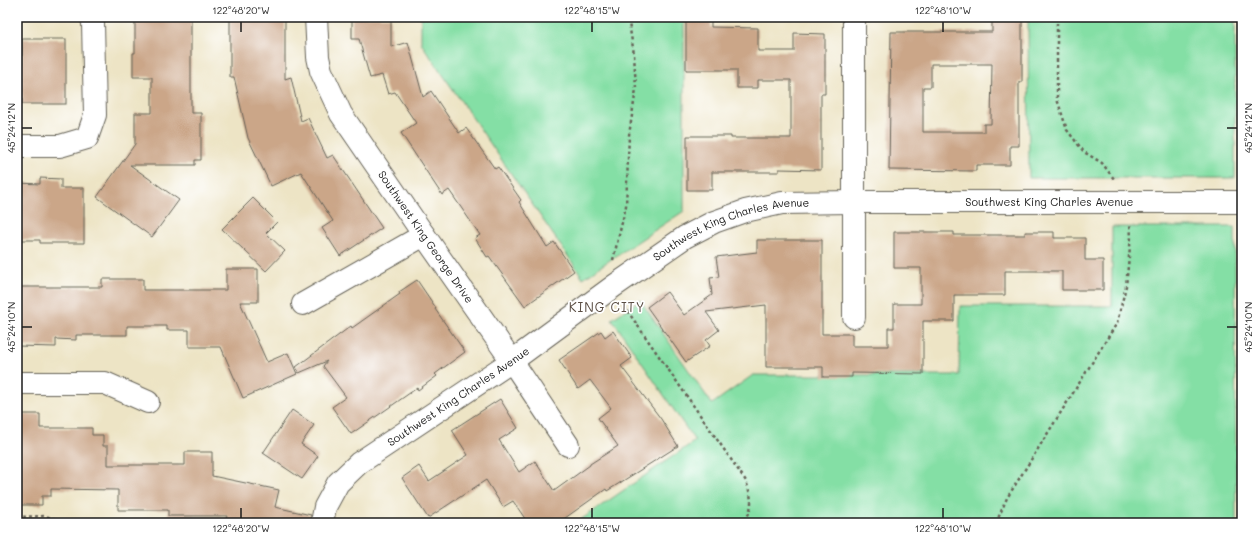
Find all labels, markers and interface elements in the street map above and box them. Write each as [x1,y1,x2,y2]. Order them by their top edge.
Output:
text: 122°48'20"W [212,3,270,17]
text: 122°48'15"W [564,3,620,17]
text: 122°48'10"W [915,3,971,17]
text: 45°24'12"N [4,103,18,153]
text: 45°24'12"N [1241,103,1255,153]
street label: Southwest King George Drive [375,167,477,306]
street label: Southwest King Charles Avenue [965,194,1133,209]
street label: Southwest King Charles Avenue [650,195,810,264]
district label: KING CITY [569,298,645,315]
text: 45°24'10"N [4,302,18,352]
text: 45°24'10"N [1241,302,1255,352]
street label: Southwest King Charles Avenue [384,343,532,449]
text: 122°48'20"W [212,521,270,535]
text: 122°48'15"W [564,521,620,535]
text: 122°48'10"W [915,521,971,535]

